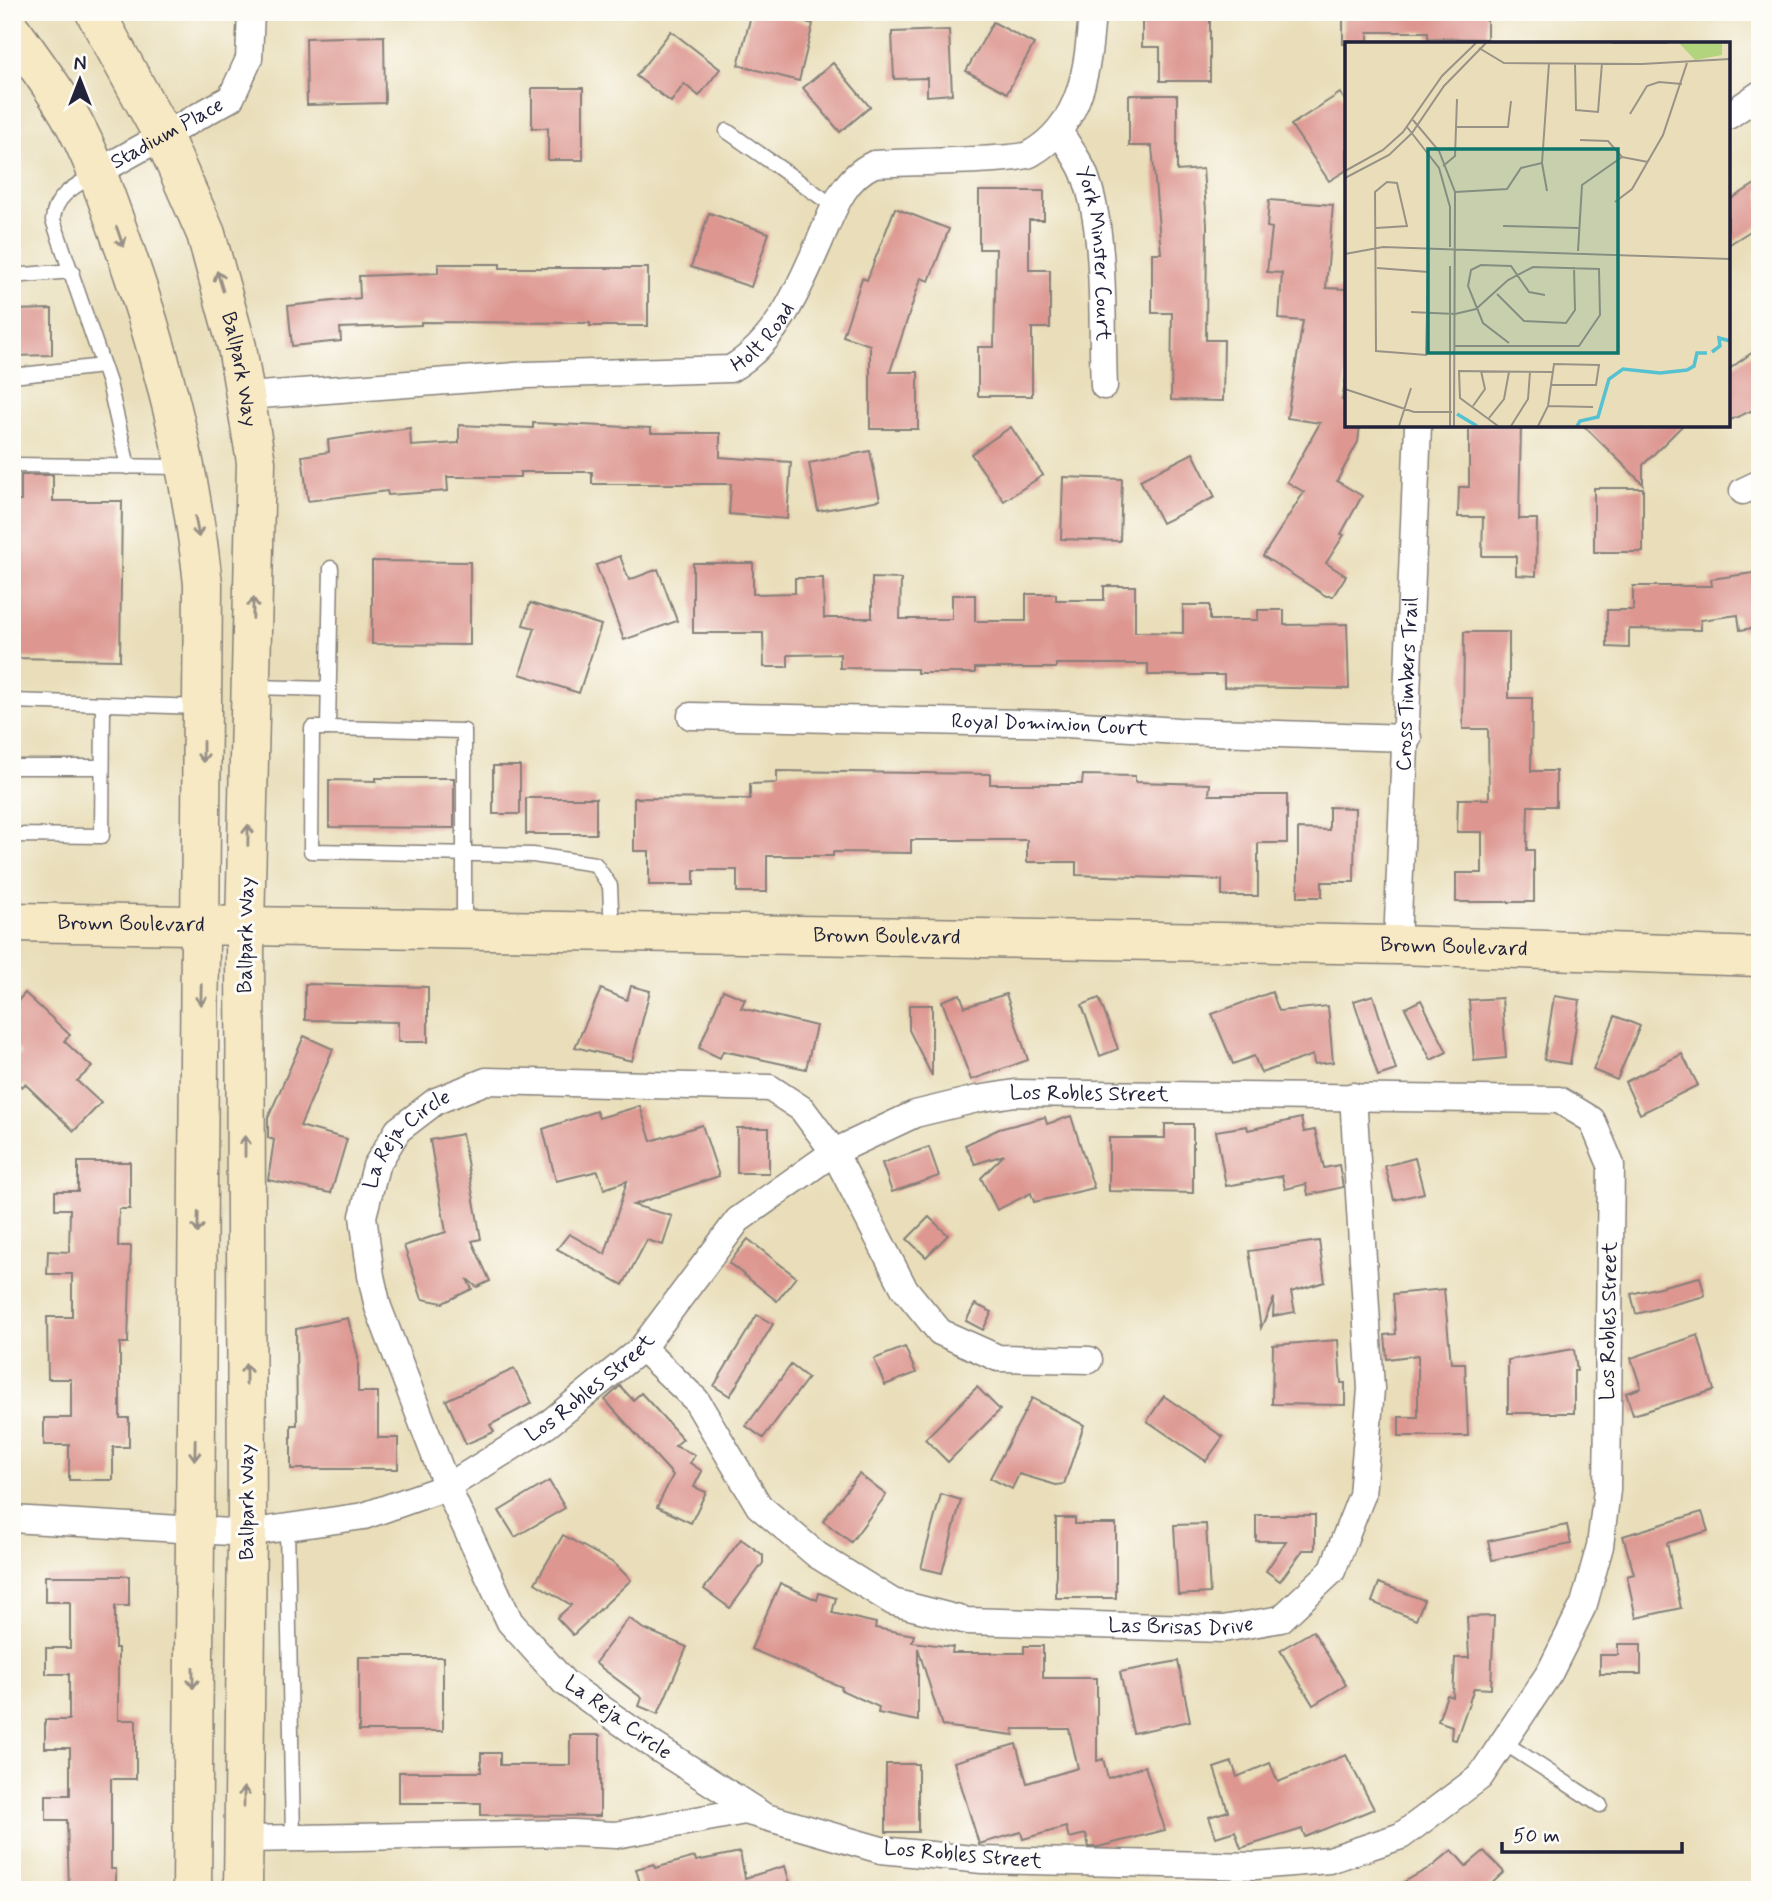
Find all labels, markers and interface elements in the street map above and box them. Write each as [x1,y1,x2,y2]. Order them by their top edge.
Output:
inset map [1345,42,1730,427]
north arrow [46,46,116,116]
text: N [74,52,86,77]
street label: Stadium Place [105,91,229,176]
street label: York Minster Court [1069,162,1117,342]
one-way arrow [115,225,127,247]
one-way arrow [212,270,225,292]
street label: Holt Road [725,297,802,379]
street label: Ballpark Way [214,309,264,429]
one-way arrow [190,515,204,538]
one-way arrow [246,596,259,619]
street label: Cross Timbers Trail [1390,596,1425,772]
street label: Royal Dominion Court [951,708,1150,743]
one-way arrow [196,740,210,763]
one-way arrow [241,824,254,847]
street label: Ballpark Way [231,876,261,994]
street label: Brown Boulevard [57,909,205,939]
street label: Brown Boulevard [813,921,961,952]
street label: Brown Boulevard [1380,931,1528,963]
one-way arrow [194,983,208,1006]
street label: Los Robles Street [1009,1079,1169,1109]
street label: La Reja Circle [357,1083,454,1192]
one-way arrow [238,1135,252,1158]
one-way arrow [192,1211,205,1234]
street label: Los Robles Street [1594,1241,1624,1401]
street label: Los Robles Street [520,1328,662,1449]
one-way arrow [239,1362,253,1385]
one-way arrow [188,1438,201,1461]
street label: Ballpark Way [233,1444,261,1560]
street label: Las Brisas Drive [1108,1610,1256,1643]
one-way arrow [186,1666,200,1689]
street label: La Reja Circle [558,1669,678,1767]
one-way arrow [237,1786,250,1809]
scale bar [1502,1811,1683,1855]
text: 50 m [1513,1822,1560,1850]
street label: Los Robles Street [883,1834,1044,1876]

